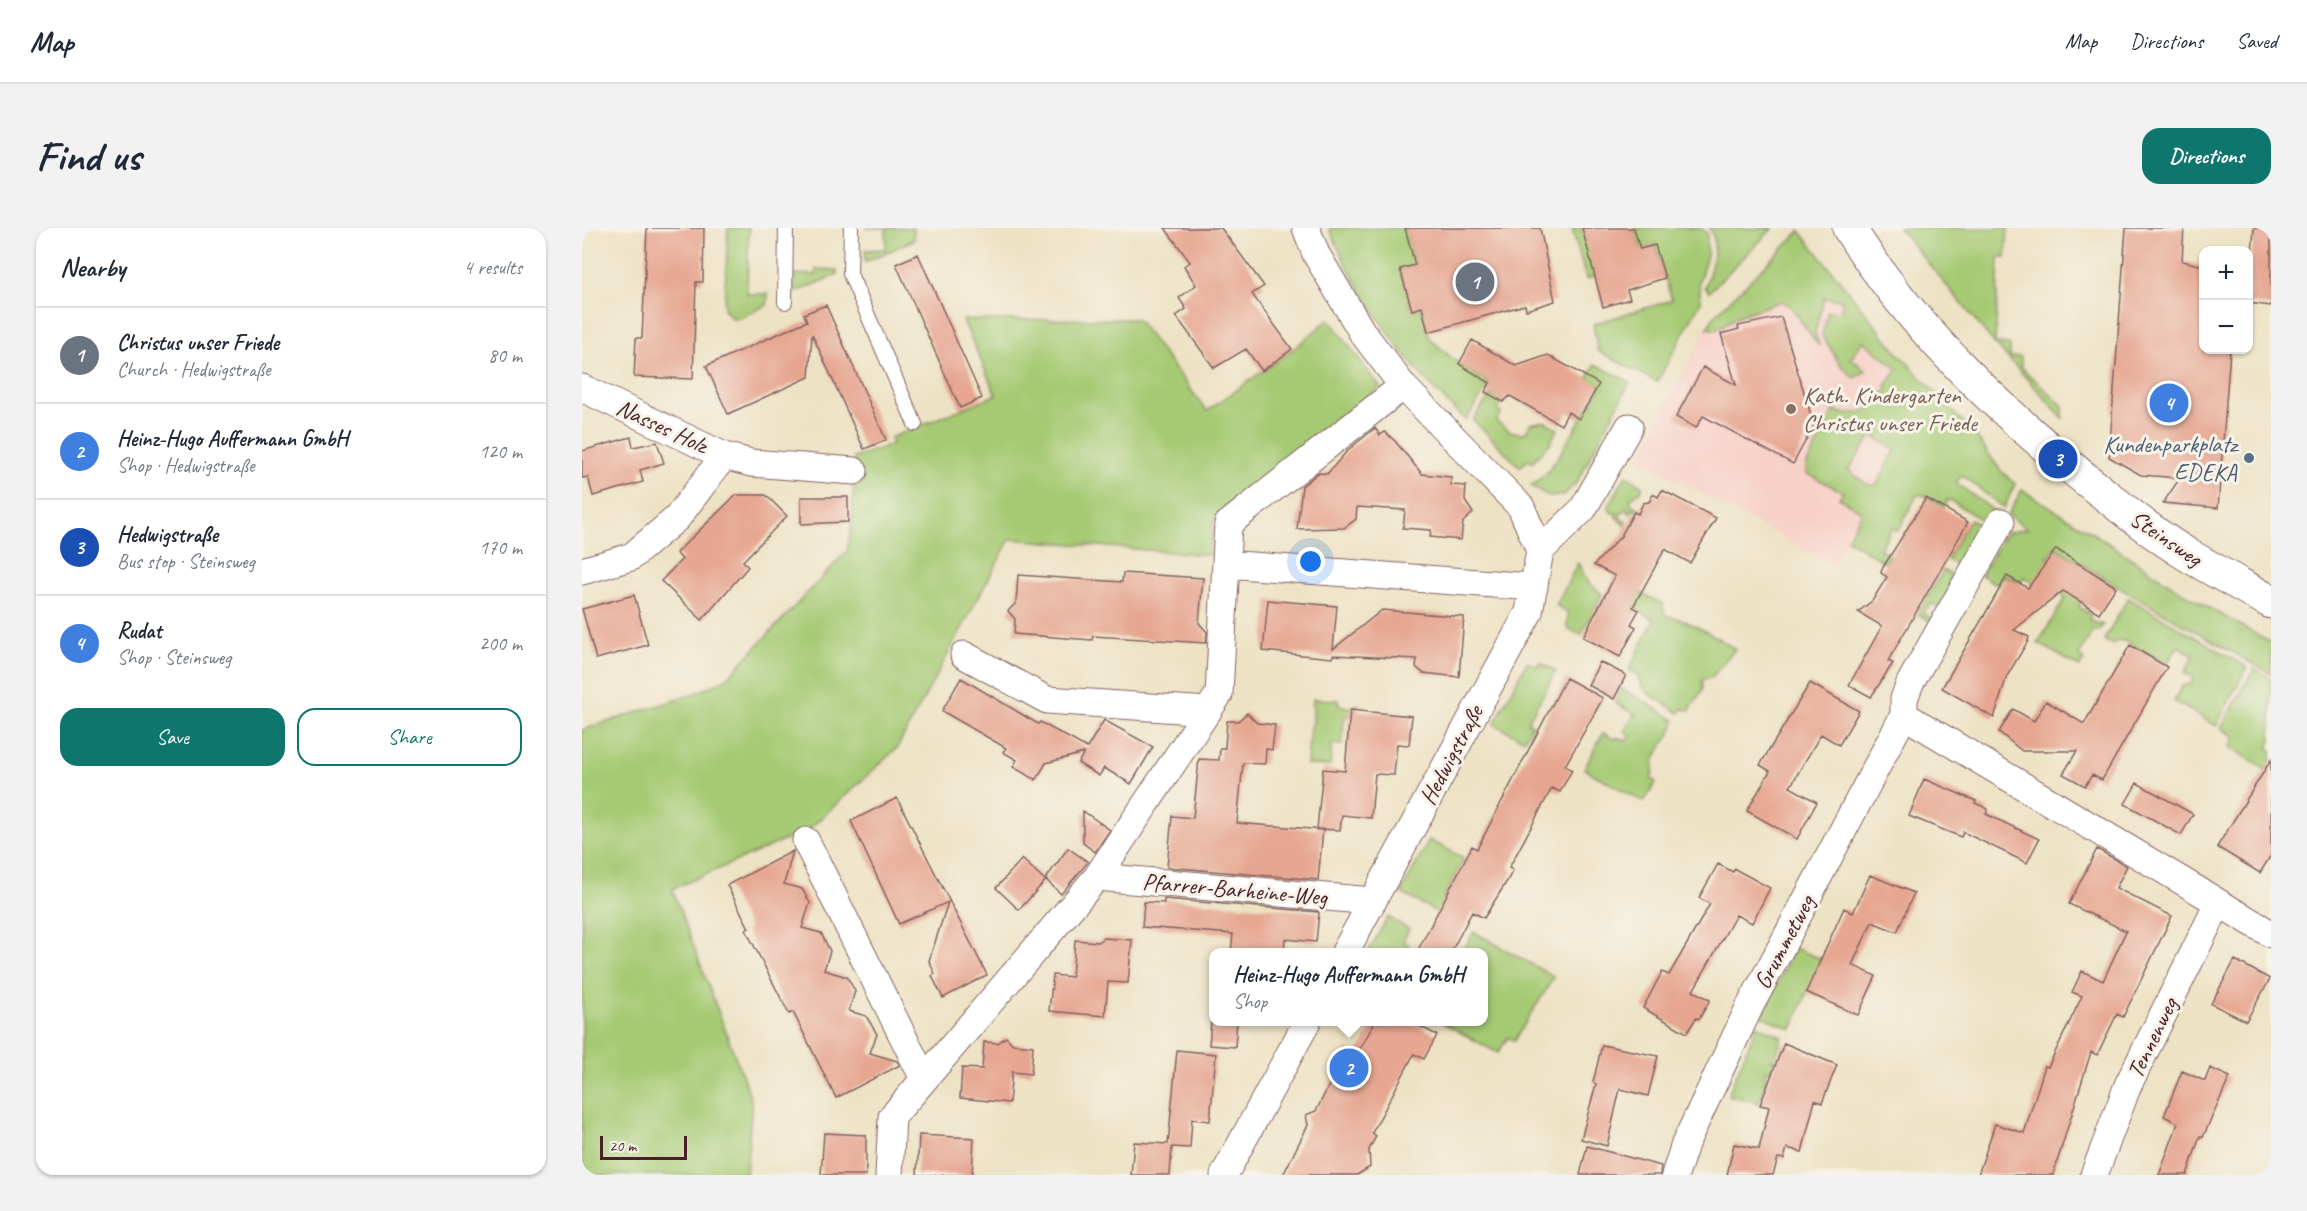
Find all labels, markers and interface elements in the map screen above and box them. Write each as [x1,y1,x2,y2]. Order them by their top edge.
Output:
text: Map [30,24,73,59]
text: Map [2065,28,2097,54]
text: Directions [2130,28,2203,54]
text: Saved [2236,28,2277,54]
button: Directions [2142,128,2271,184]
text: Find us [36,130,141,183]
map controls [2199,246,2253,354]
button: + [2199,246,2253,300]
text: Nearby [60,251,125,284]
text: 4 results [463,255,522,280]
pin: 1 [1456,260,1494,304]
button: − [2199,300,2253,354]
text: Christus unser Friede [117,329,279,357]
text: 1 [75,343,84,368]
text: 80 m [488,343,522,368]
text: Church · Hedwigstraße [117,357,271,382]
place label: Kath. Kindergarten Christus unser Friede [1803,380,1979,438]
pin: 4 [2150,380,2188,426]
street label: Nasses Holz [612,392,714,461]
marker: Kath. Kindergarten Christus unser Friede [1784,402,1798,416]
text: Heinz-Hugo Auffermann GmbH [117,425,348,453]
place label: Kundenparkplatz EDEKA [2103,429,2239,487]
pin: 3 [2038,436,2078,482]
text: 2 [75,439,84,464]
text: 120 m [479,439,522,464]
marker: Kundenparkplatz EDEKA [2242,451,2256,465]
text: Shop · Hedwigstraße [117,453,255,478]
street label: Steinsweg [2124,503,2210,574]
text: Hedwigstraße [117,521,218,549]
text: 3 [75,535,84,560]
text: 170 m [479,535,522,560]
your location [1296,547,1325,576]
text: Bus stop · Steinsweg [117,549,255,574]
text: Rudat [117,617,162,645]
text: 4 [75,631,84,656]
text: 200 m [479,631,522,656]
text: Shop · Steinsweg [117,645,231,670]
street label: Hedwigstraße [1412,698,1491,810]
button: Save [60,708,285,766]
button: Share [297,708,522,766]
street label: Pfarrer-Barheine-Weg [1141,866,1330,912]
street label: Grummetweg [1747,889,1822,994]
popup [1209,948,1488,1026]
text: Heinz-Hugo Auffermann GmbH [1233,961,1464,989]
text: Shop [1233,989,1267,1014]
street label: Tennenweg [2120,991,2185,1083]
pin: 2 [1330,1046,1368,1090]
scale bar [600,1133,687,1160]
text: 20 m [609,1136,636,1156]

